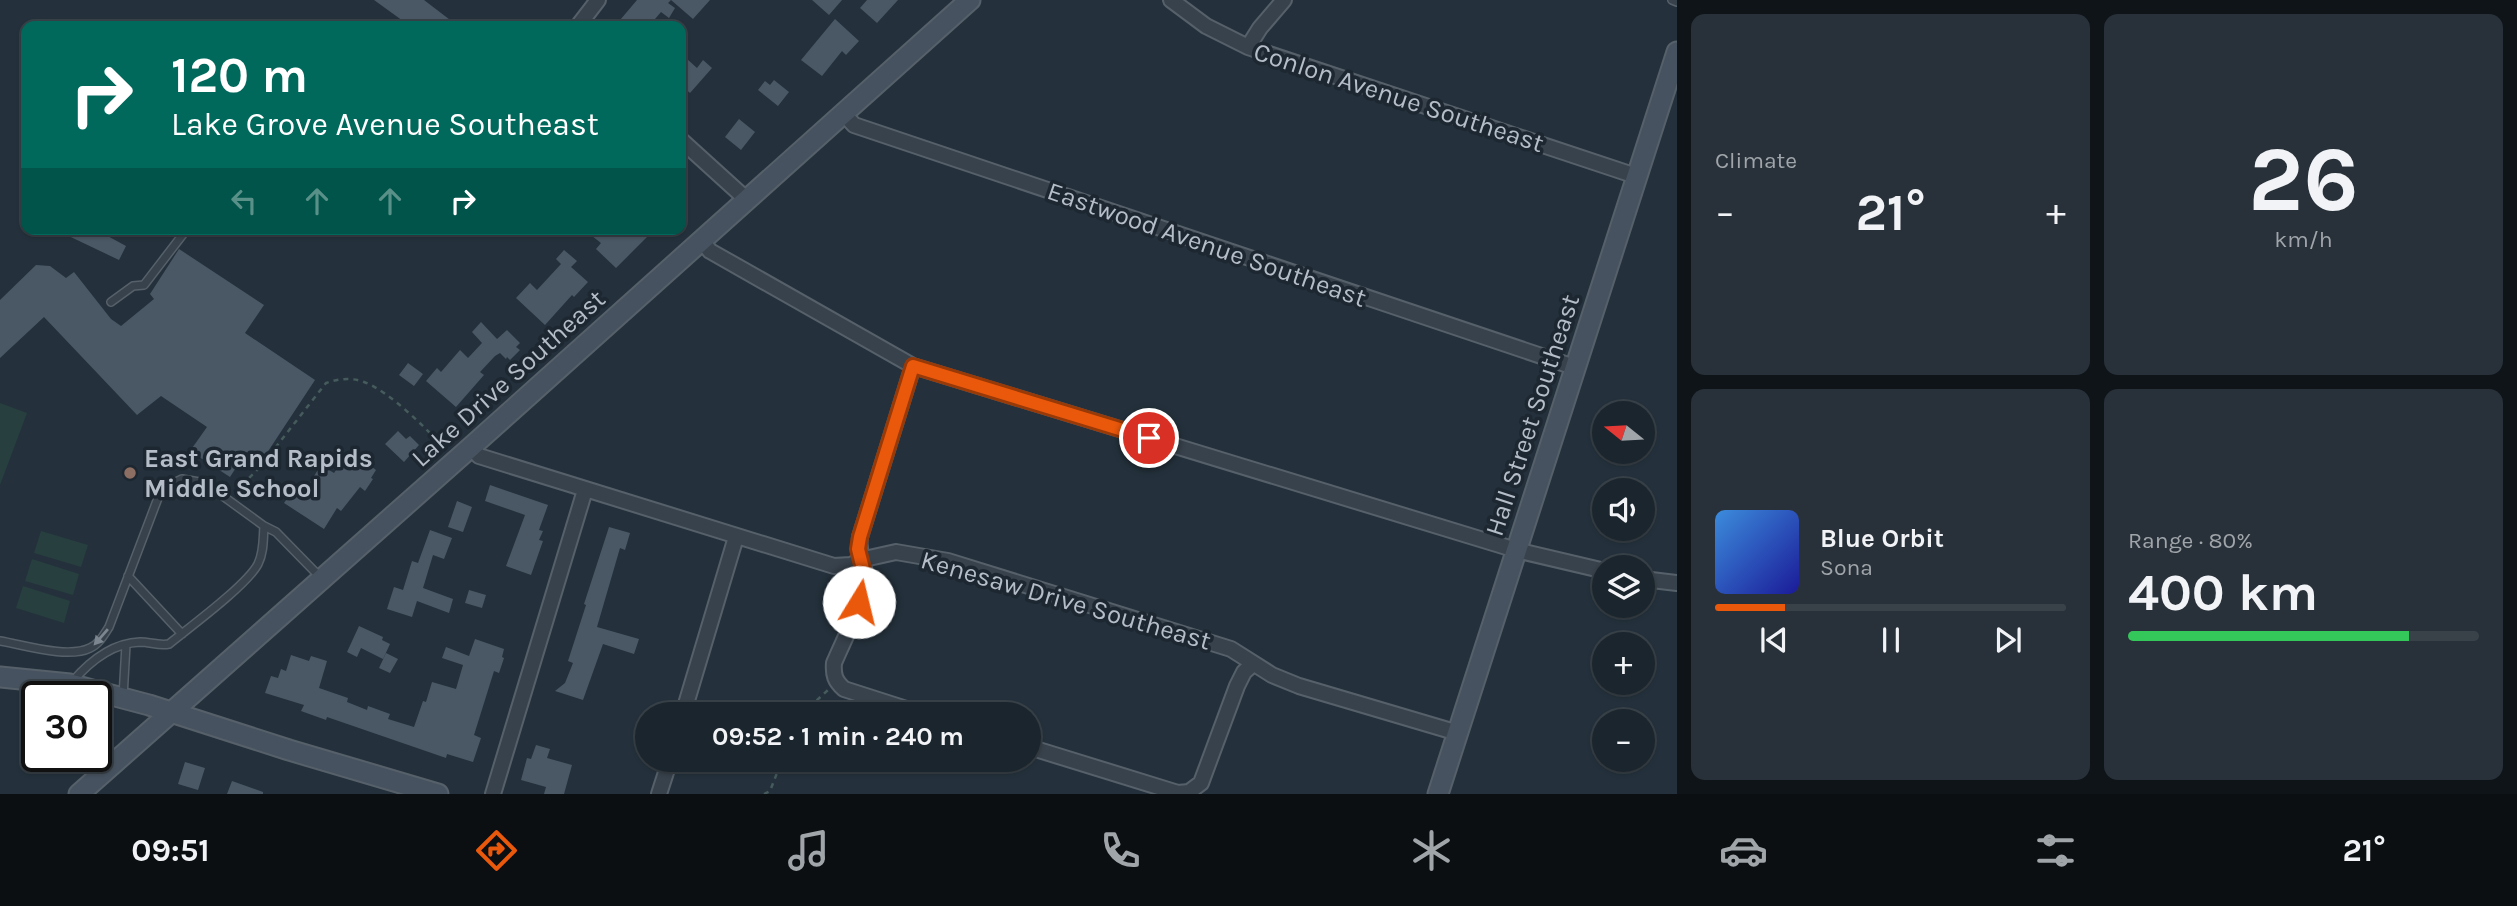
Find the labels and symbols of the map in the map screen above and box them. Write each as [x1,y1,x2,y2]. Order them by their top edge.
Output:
street label: Conlon Avenue Southeast [1250,36,1548,159]
street label: Eastwood Avenue Southeast [1043,175,1371,314]
street label: Lake Drive Southeast [405,283,612,473]
street label: Hall Street Southeast [1479,290,1586,540]
north arrow [1592,401,1656,464]
pin [1119,408,1179,468]
place label: East Grand Rapids Middle School [144,443,373,504]
marker: East Grand Rapids Middle School [122,465,138,481]
street label: Kenesaw Drive Southeast [917,544,1215,657]
position arrow [822,565,896,639]
one-way arrow [93,628,108,646]
speed limit sign: 30 [21,681,112,772]

